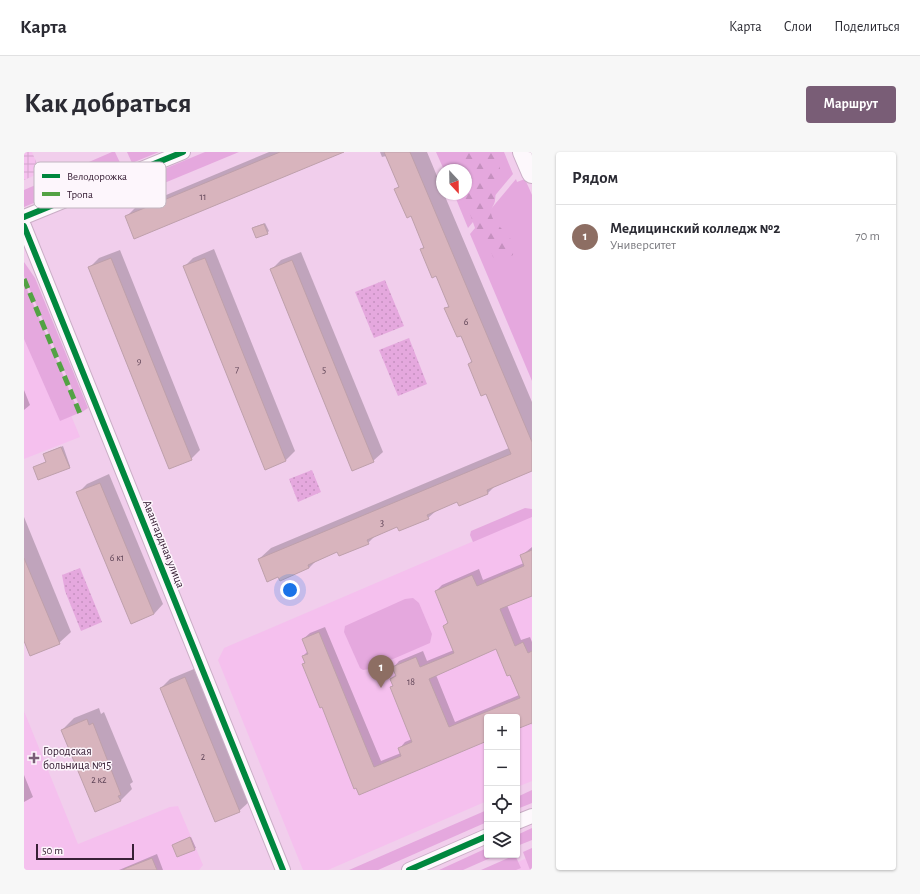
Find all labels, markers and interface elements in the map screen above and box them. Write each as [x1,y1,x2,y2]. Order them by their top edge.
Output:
text: Карта [20,18,67,37]
text: Карта [729,20,762,34]
text: Слои [784,20,812,34]
text: Поделиться [834,20,900,34]
button: Маршрут [806,86,896,123]
text: Как добраться [24,90,192,118]
legend [34,162,166,208]
north arrow [436,164,472,200]
text: Рядом [572,169,618,186]
text: Велодорожка [67,171,127,182]
text: Тропа [67,189,93,200]
house number: 11 [200,192,206,202]
text: Медицинский колледж №2 [610,221,780,236]
text: 1 [583,230,587,243]
text: 70 m [855,230,880,243]
text: Университет [610,239,676,252]
house number: 6 [464,317,469,327]
house number: 9 [137,356,142,366]
house number: 7 [235,365,239,375]
house number: 5 [322,365,326,375]
street label: Авангардная улица [140,498,187,591]
house number: 3 [380,518,384,528]
house number: 6 к1 [110,553,124,563]
your location [280,580,300,600]
pin: 1 [368,655,394,688]
house number: 18 [407,677,415,687]
map controls [484,714,520,858]
button: + [484,714,520,750]
place label: Городская больница №15 [43,745,111,771]
button: − [484,750,520,786]
marker: Городская больница №15 [28,752,40,764]
house number: 2 [201,752,206,762]
house number: 2 к2 [91,775,107,785]
button: locate [484,786,520,822]
button: layers [484,822,520,858]
scale bar [36,842,134,861]
text: 50 m [42,845,63,856]

